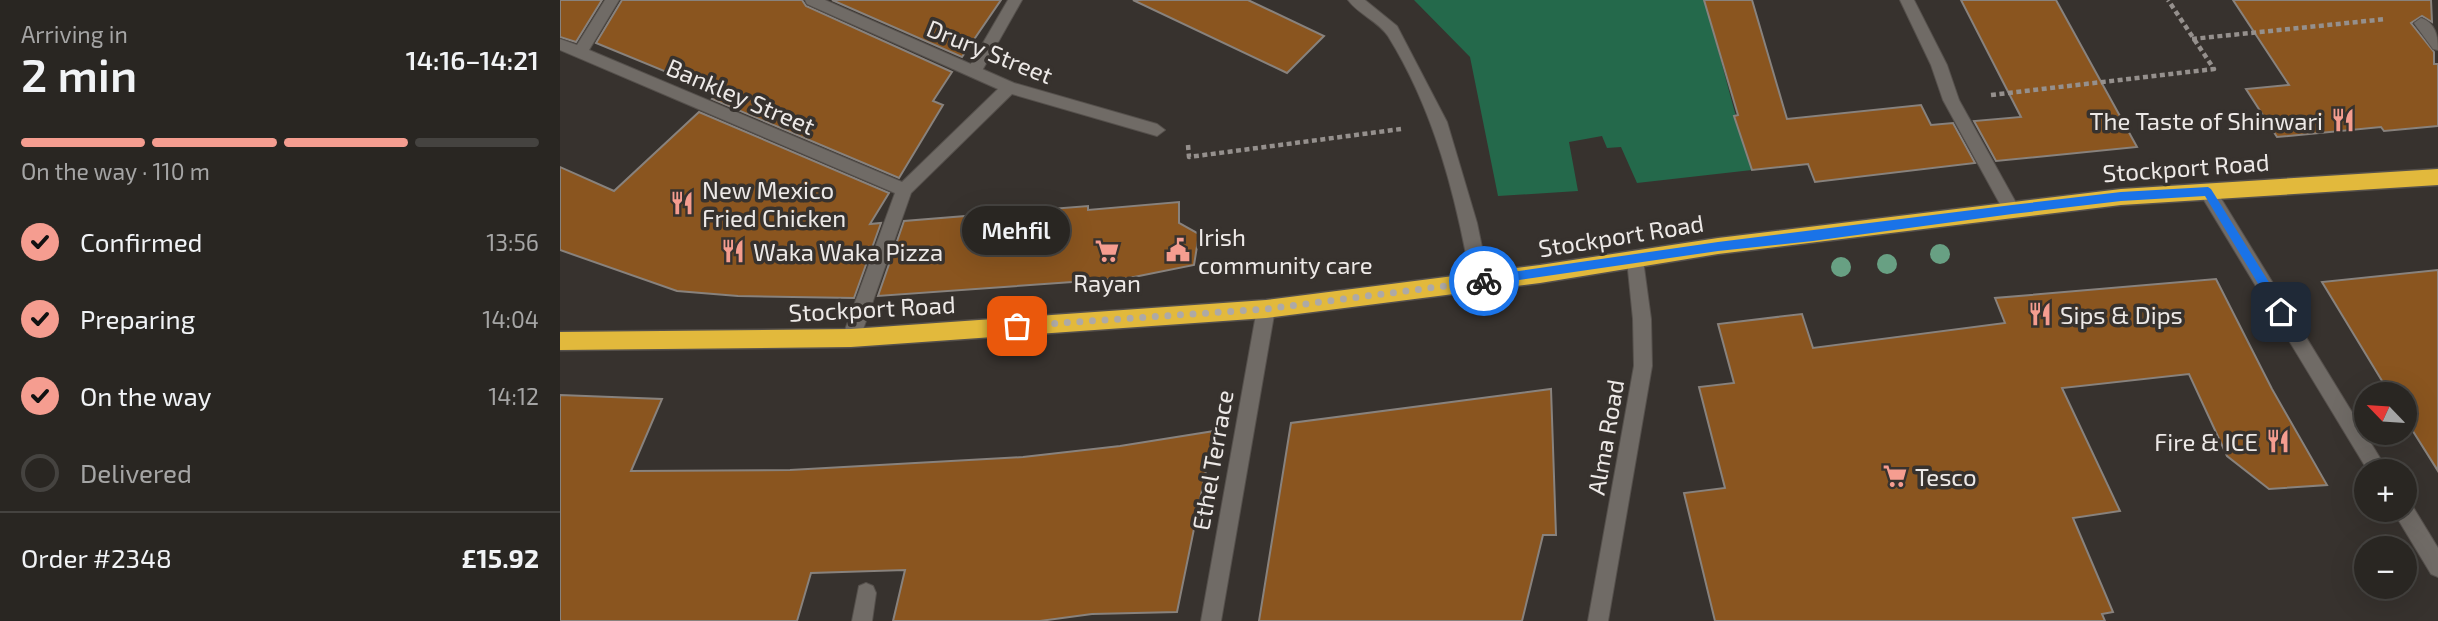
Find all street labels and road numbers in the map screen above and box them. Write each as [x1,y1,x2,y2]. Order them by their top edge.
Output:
street label: Drury Street [923,13,1057,89]
street label: Bankley Street [662,52,820,140]
street label: Stockport Road [2102,147,2270,187]
street label: Stockport Road [1536,208,1706,262]
street label: Stockport Road [788,289,956,327]
street label: Alma Road [1581,377,1629,497]
street label: Ethel Terrace [1185,388,1239,532]

